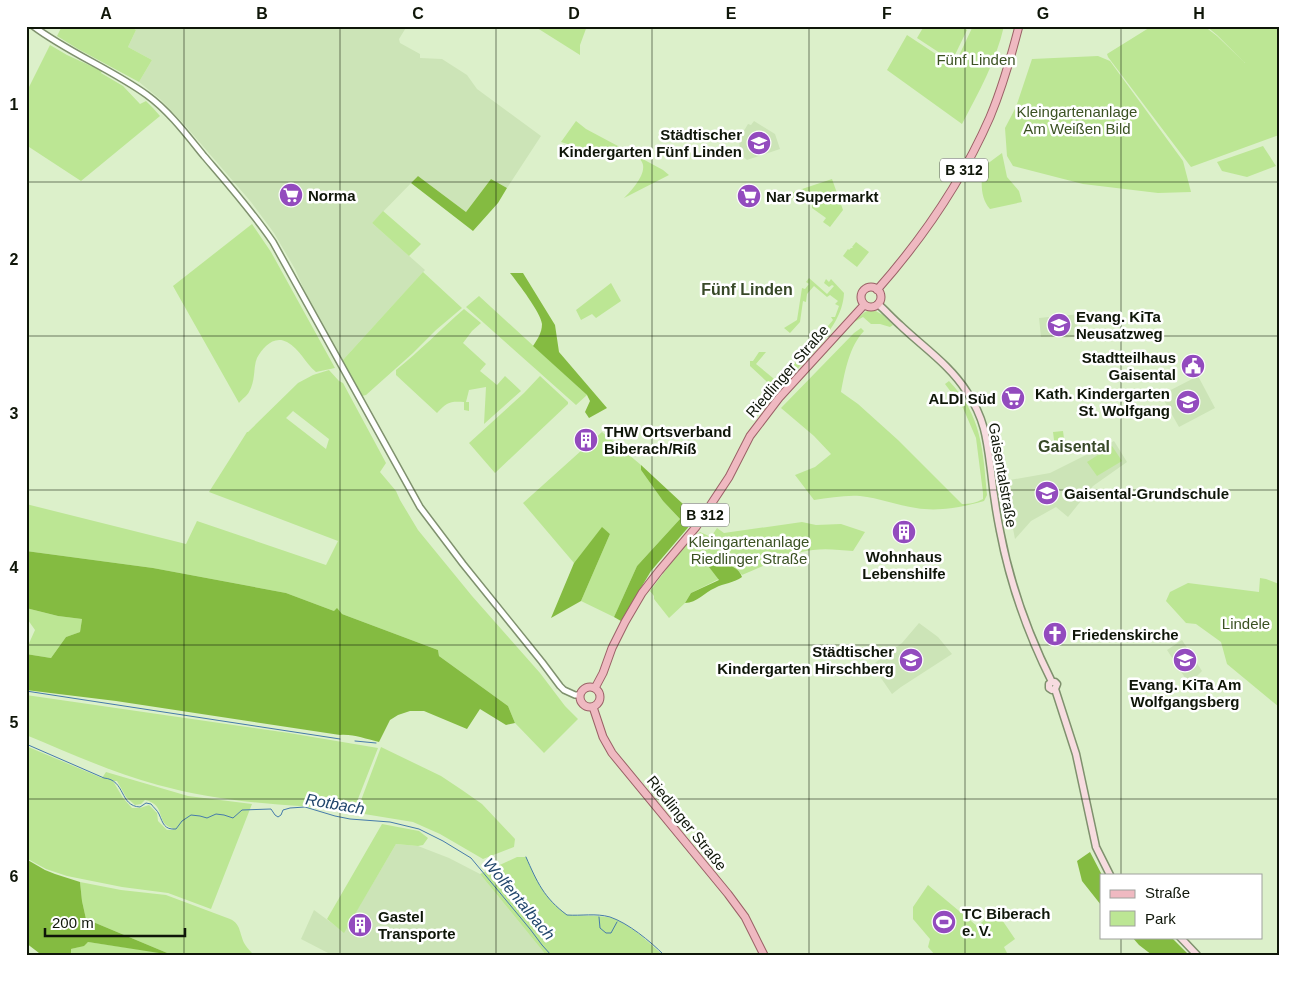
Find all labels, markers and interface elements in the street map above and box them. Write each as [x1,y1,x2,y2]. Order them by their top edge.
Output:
text: A [100,5,112,22]
text: B [256,5,268,22]
text: C [412,5,424,22]
text: D [568,5,580,22]
text: E [726,5,737,22]
text: F [882,5,892,22]
text: G [1037,5,1049,22]
text: H [1193,5,1205,22]
park label: Fünf Linden [936,51,1016,68]
text: 1 [10,96,19,113]
park label: Kleingartenanlage Am Weißen Bild [1017,103,1137,137]
place label: Städtischer Kindergarten Fünf Linden [559,126,742,160]
school or university icon: Städtischer Kindergarten Fünf Linden [746,130,772,156]
road number: B 312 [940,158,988,182]
supermarket icon: Norma [278,182,304,208]
supermarket icon: Nar Supermarkt [736,183,762,209]
place label: Norma [308,187,356,204]
place label: Nar Supermarkt [766,188,879,205]
text: 2 [10,251,19,268]
district label: Fünf Linden [701,281,793,298]
place label: Evang. KiTa Neusatzweg [1076,308,1163,342]
school or university icon: Evang. KiTa Neusatzweg [1046,312,1072,338]
street label: Riedlinger Straße [742,321,832,421]
place label: Stadtteilhaus Gaisental [1082,349,1176,383]
public building icon: Stadtteilhaus Gaisental [1180,353,1206,379]
supermarket icon: ALDI Süd [1000,385,1026,411]
place label: Kath. Kindergarten St. Wolfgang [1035,385,1170,419]
school or university icon: Kath. Kindergarten St. Wolfgang [1175,389,1201,415]
place label: ALDI Süd [929,390,996,407]
text: 3 [10,405,19,422]
street label: Gaisentalstraße [985,421,1021,529]
place label: THW Ortsverband Biberach/Riß [604,423,732,457]
building icon: THW Ortsverband Biberach/Riß [573,427,599,453]
district label: Gaisental [1038,438,1110,455]
school or university icon: Gaisental-Grundschule [1034,480,1060,506]
place label: Gaisental-Grundschule [1064,485,1229,502]
road number: B 312 [681,504,729,526]
building icon: Wohnhaus Lebenshilfe [891,519,917,545]
park label: Kleingartenanlage Riedlinger Straße [689,533,809,567]
place label: Wohnhaus Lebenshilfe [862,548,946,582]
text: 4 [10,559,19,576]
park label: Lindele [1222,615,1270,632]
church icon: Friedenskirche [1042,621,1068,647]
place label: Friedenskirche [1072,626,1179,643]
place label: Städtischer Kindergarten Hirschberg [717,643,894,677]
school or university icon: Städtischer Kindergarten Hirschberg [898,647,924,673]
school or university icon: Evang. KiTa Am Wolfgangsberg [1172,647,1198,673]
place label: Evang. KiTa Am Wolfgangsberg [1129,676,1241,710]
text: 5 [10,714,19,731]
street label: Riedlinger Straße [644,772,730,874]
water label: Rotbach [304,790,366,818]
water label: Wolfentalbach [480,855,558,943]
text: 6 [10,868,19,885]
legend [1100,874,1262,938]
text: Straße [1145,884,1190,901]
place label: TC Biberach e. V. [962,905,1050,939]
scale bar [45,906,185,938]
place label: Gastel Transporte [378,908,456,942]
sports icon: TC Biberach e. V. [931,909,957,935]
text: Park [1145,910,1176,927]
building icon: Gastel Transporte [347,912,373,938]
text: 200 m [52,914,94,931]

